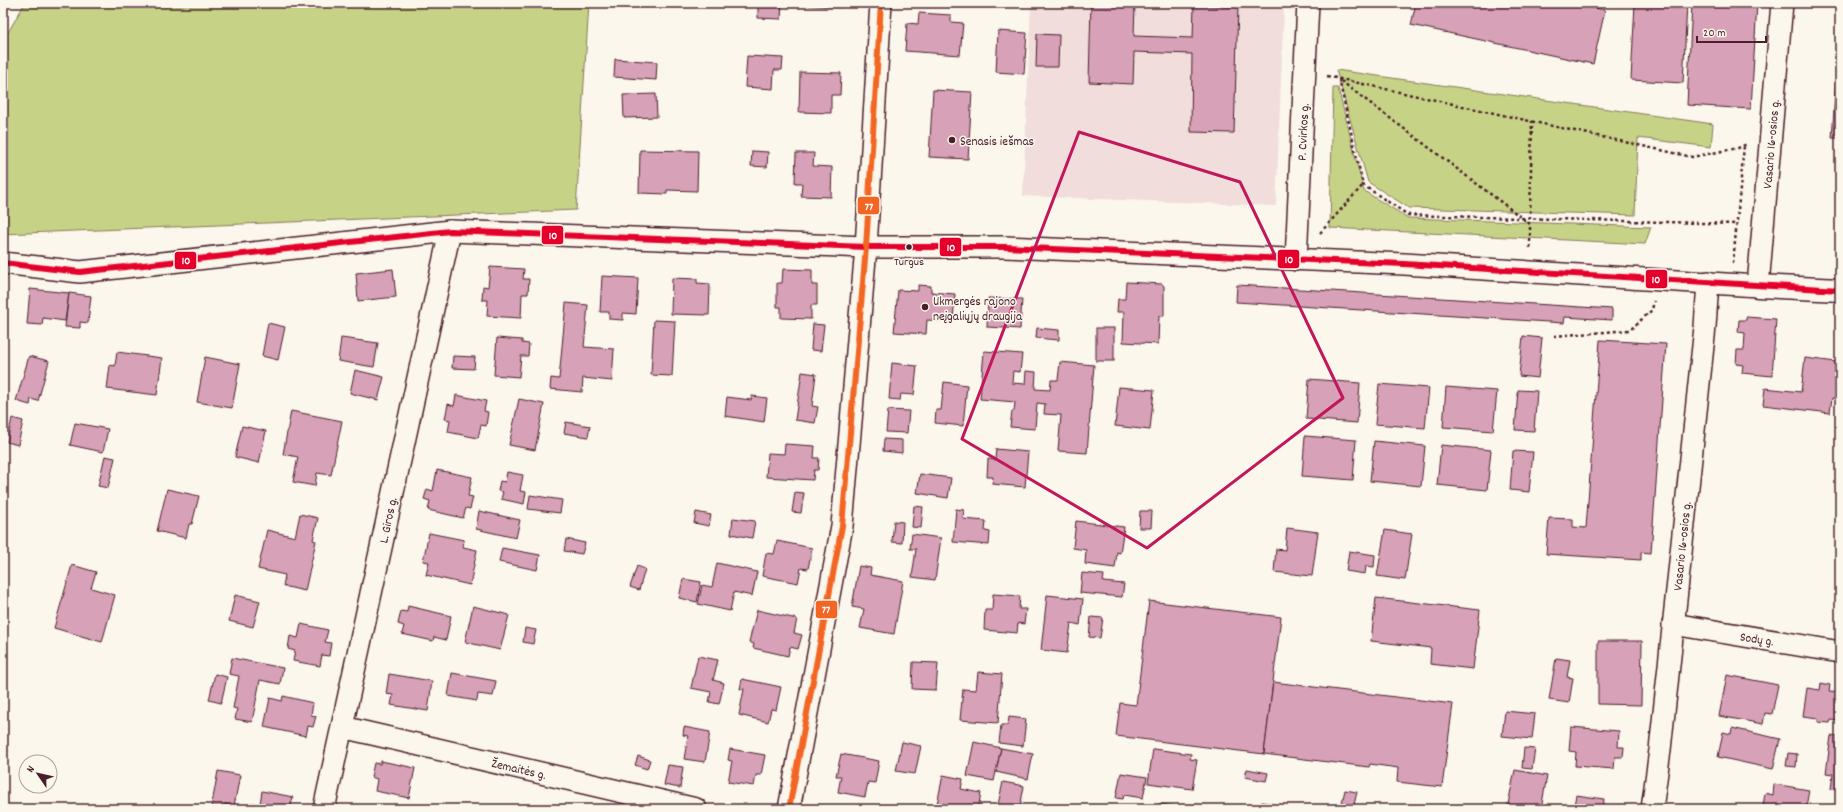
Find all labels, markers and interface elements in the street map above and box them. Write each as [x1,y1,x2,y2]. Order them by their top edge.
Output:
scale bar [1697,18,1766,44]
text: 20 m [1703,25,1726,42]
street label: Vasario 16-osios g. [1759,99,1786,190]
street label: P. Cvirkos g. [1294,103,1315,161]
place label: Senasis iešmas [960,133,1034,152]
marker: Senasis iešmas [947,135,957,145]
line badge: 77 [857,196,880,215]
text: 77 [865,200,874,216]
line badge: 10 [541,225,564,245]
text: 10 [549,229,557,245]
line badge: 10 [939,237,962,257]
text: 10 [947,241,955,257]
marker: Turgus [904,242,914,252]
line badge: 10 [1277,249,1300,269]
line badge: 10 [174,251,197,270]
text: 10 [1285,253,1293,269]
text: 10 [182,254,190,270]
place label: Turgus [894,254,924,271]
line badge: 10 [1645,269,1668,289]
text: 10 [1652,273,1660,289]
place label: Ukmergės rajono neįgaliųjų draugija [933,293,1023,327]
marker: Ukmergės rajono neįgaliųjų draugija [920,302,930,312]
street label: L. Giros g. [375,496,404,545]
street label: Vasario 16-osios g. [1669,501,1698,592]
line badge: 77 [815,600,838,619]
text: 77 [822,603,831,619]
street label: Sodų g. [1738,628,1775,653]
north arrow [18,754,58,794]
street label: Žemaitės g. [489,755,548,786]
text: N [23,762,40,776]

